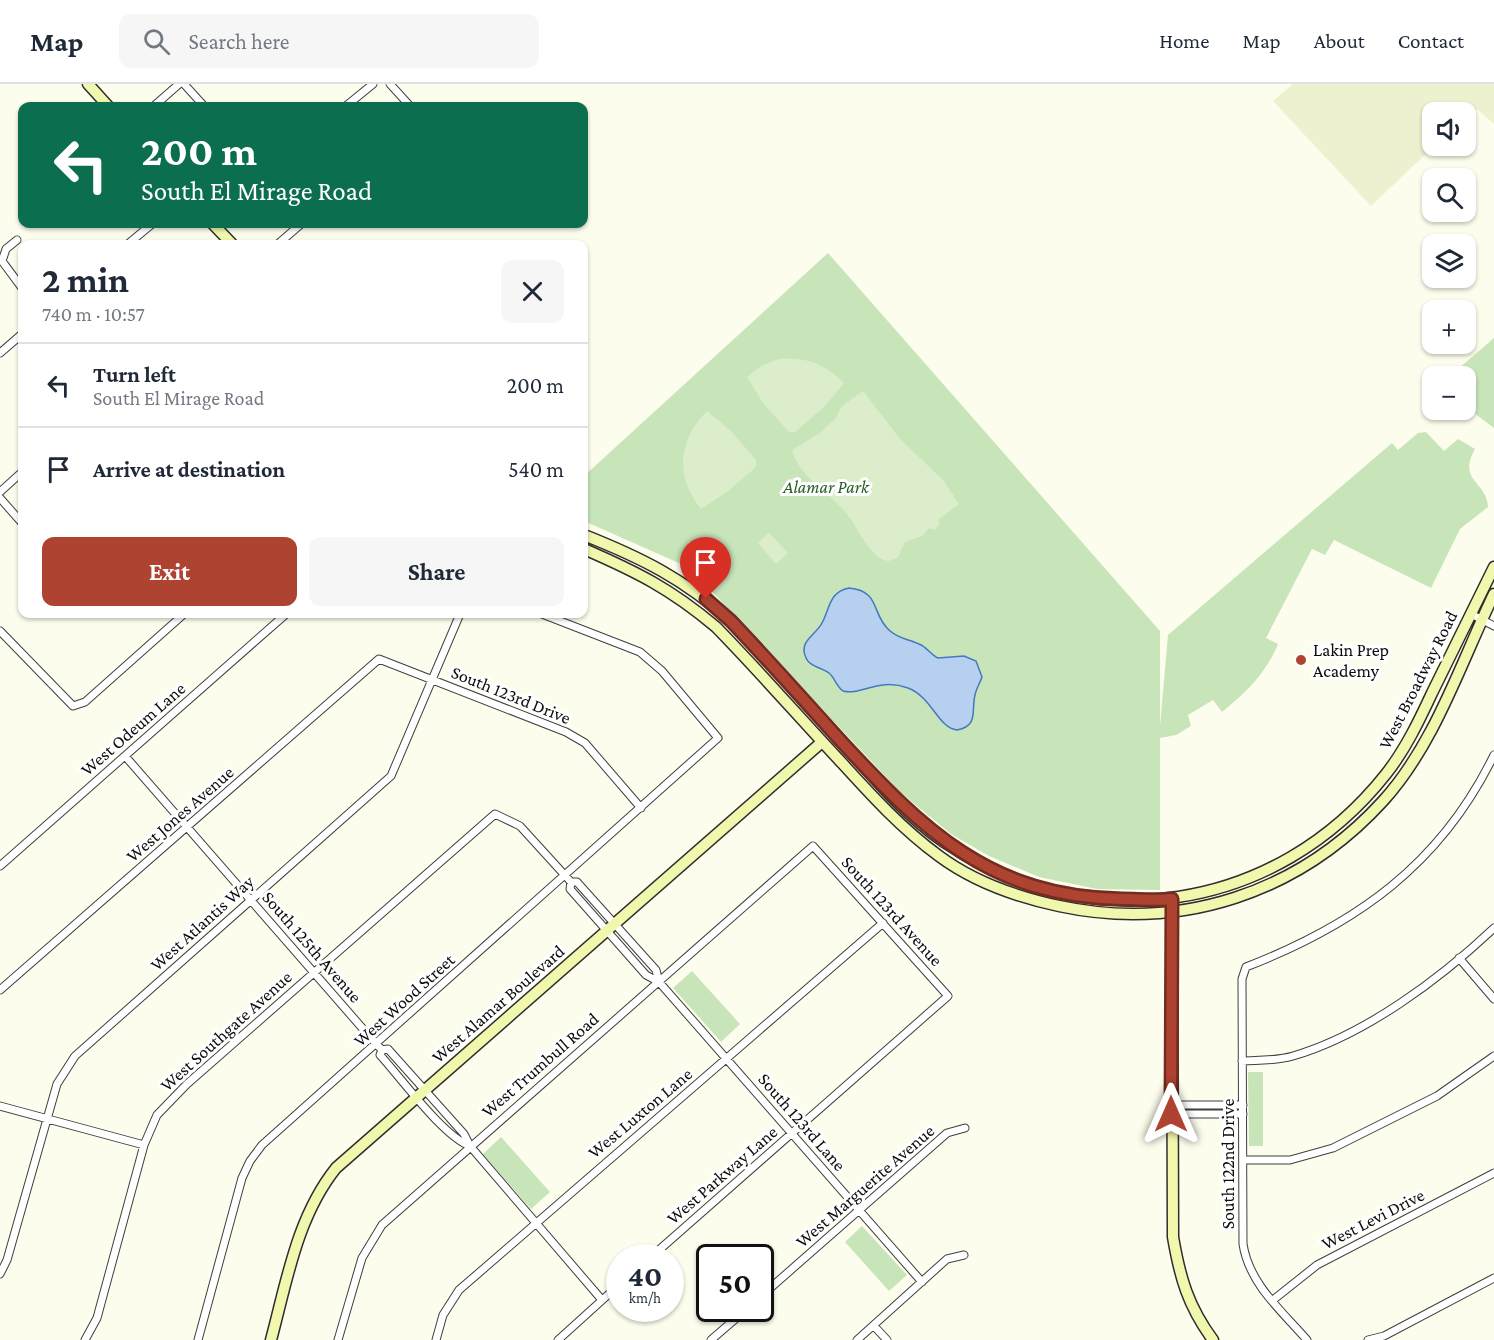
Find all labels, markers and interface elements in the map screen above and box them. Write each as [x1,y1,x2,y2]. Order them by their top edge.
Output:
search box [119,14,539,68]
icon: search [140,25,173,58]
text: Map [30,26,83,57]
text: Search here [188,29,289,54]
text: Home [1159,29,1209,53]
text: Map [1242,29,1281,53]
text: About [1314,29,1365,53]
text: Contact [1398,29,1464,53]
map controls [1422,102,1476,420]
button: sound [1422,102,1476,156]
icon: left [42,126,120,204]
text: 200 m [141,127,257,174]
button: search [1422,168,1476,222]
text: South El Mirage Road [141,176,372,206]
button: layers [1422,234,1476,288]
text: 2 min [42,260,129,300]
button: close [501,260,564,323]
button: + [1422,300,1476,354]
text: 740 m · 10:57 [42,303,145,325]
text: Turn left [93,362,176,387]
button: − [1422,366,1476,420]
icon: left [42,369,75,402]
text: 200 m [507,373,564,398]
text: South El Mirage Road [93,387,264,409]
icon: arrive [42,453,75,486]
text: Arrive at destination [93,457,285,482]
text: 540 m [508,457,564,482]
park label: Alamar Park [782,477,870,497]
button: Exit [42,537,297,606]
button: Share [309,537,564,606]
pin [680,537,731,599]
icon: arrive [689,546,722,579]
street label: West Broadway Road [1375,607,1462,752]
place label: Lakin Prep Academy [1313,640,1389,681]
marker: Lakin Prep Academy [1294,653,1308,667]
street label: South 123rd Drive [448,662,574,728]
street label: West Odeum Lane [77,678,189,780]
street label: West Jones Avenue [122,762,238,866]
street label: South 123rd Avenue [837,852,947,970]
street label: West Atlantis Way [146,871,258,975]
street label: South 125th Avenue [258,887,366,1007]
street label: West Alamar Boulevard [428,941,569,1067]
street label: West Wood Street [349,949,459,1051]
street label: West Southgate Avenue [156,967,296,1095]
street label: West Trumbull Road [477,1008,603,1121]
street label: West Luxton Lane [584,1064,696,1162]
street label: South 123rd Lane [754,1069,850,1175]
position arrow [1139,1082,1203,1146]
street label: South 122nd Drive [1218,1099,1238,1229]
street label: West Marguerite Avenue [792,1120,938,1252]
street label: West Parkway Lane [663,1122,781,1228]
street label: West Levi Drive [1318,1185,1428,1253]
speed limit sign: 50 [696,1244,774,1322]
text: 40 [628,1259,662,1292]
text: km/h [629,1290,661,1306]

